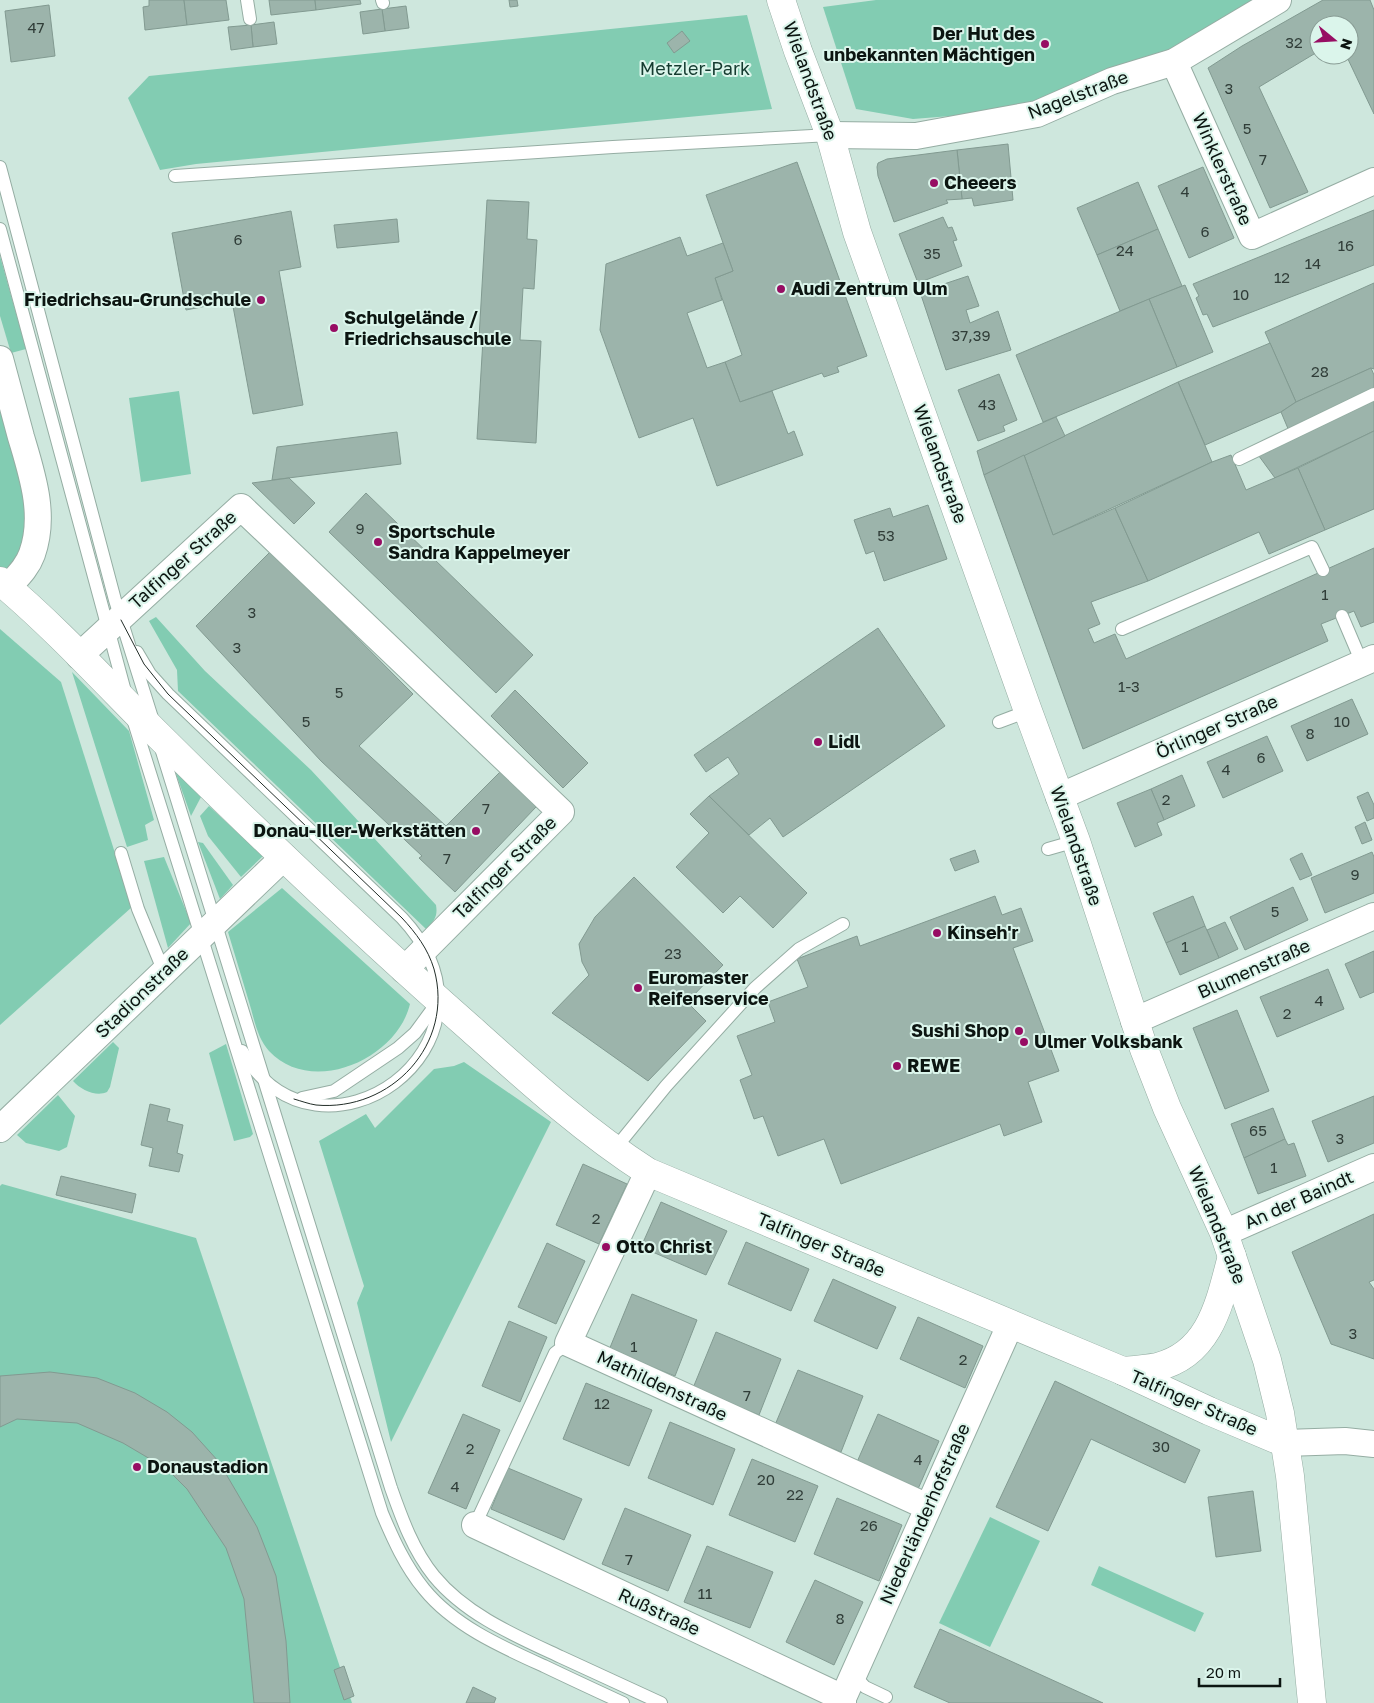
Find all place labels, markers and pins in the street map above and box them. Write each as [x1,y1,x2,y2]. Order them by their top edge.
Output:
place label: Der Hut des unbekannten Mächtigen [824,22,1035,65]
marker: Der Hut des unbekannten Mächtigen [1039,38,1051,50]
place label: Cheeers [944,171,1017,193]
marker: Cheeers [928,177,940,189]
place label: Audi Zentrum Ulm [791,277,948,299]
marker: Audi Zentrum Ulm [775,283,787,295]
place label: Friedrichsau-Grundschule [24,288,251,310]
marker: Friedrichsau-Grundschule [255,294,267,306]
place label: Schulgelände / Friedrichsauschule [344,306,512,349]
marker: Schulgelände / Friedrichsauschule [328,322,340,334]
place label: Sportschule Sandra Kappelmeyer [388,520,570,563]
marker: Sportschule Sandra Kappelmeyer [372,536,384,548]
place label: Lidl [828,730,860,752]
marker: Lidl [812,736,824,748]
place label: Donau-Iller-Werkstätten [253,819,466,841]
marker: Donau-Iller-Werkstätten [470,825,482,837]
place label: Kinseh'r [947,921,1019,943]
marker: Kinseh'r [931,927,943,939]
place label: Euromaster Reifenservice [648,966,769,1009]
marker: Euromaster Reifenservice [632,982,644,994]
place label: Sushi Shop [911,1019,1009,1041]
marker: Sushi Shop [1013,1025,1025,1037]
place label: Ulmer Volksbank [1034,1030,1183,1052]
marker: Ulmer Volksbank [1018,1036,1030,1048]
place label: REWE [907,1054,960,1076]
marker: REWE [891,1060,903,1072]
place label: Otto Christ [616,1235,712,1257]
marker: Otto Christ [600,1241,612,1253]
place label: Donaustadion [147,1455,268,1477]
marker: Donaustadion [131,1461,143,1473]

